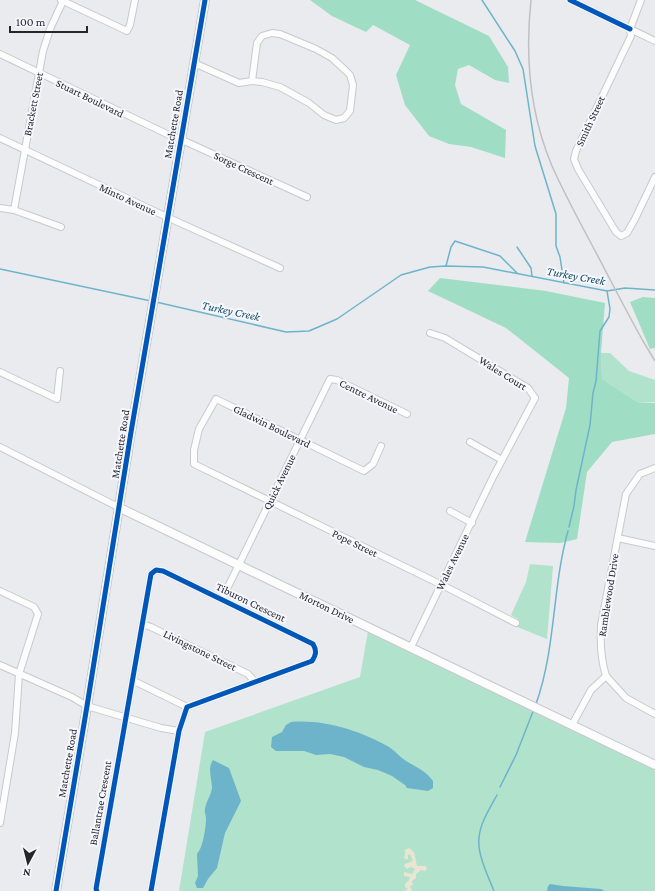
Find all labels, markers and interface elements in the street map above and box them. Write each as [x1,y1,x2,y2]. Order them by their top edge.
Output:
scale bar [10,8,87,34]
text: 100 m [16,15,46,29]
street label: Brackett Street [21,71,45,137]
street label: Stuart Boulevard [54,76,126,120]
street label: Matchette Road [161,89,185,159]
street label: Smith Street [573,94,607,148]
street label: Sorge Crescent [212,149,276,188]
street label: Minto Avenue [98,181,159,217]
water label: Turkey Creek [546,264,607,288]
water label: Turkey Creek [201,298,262,324]
street label: Wales Court [477,354,529,393]
street label: Centre Avenue [338,377,400,415]
street label: Gladwin Boulevard [232,402,313,450]
street label: Matchette Road [109,409,131,479]
street label: Quick Avenue [260,452,298,512]
street label: Pope Street [330,527,380,560]
street label: Wales Avenue [433,532,471,592]
street label: Ramblewood Drive [596,552,621,637]
street label: Tiburon Crescent [214,580,288,624]
street label: Morton Drive [298,589,356,625]
street label: Livingstone Street [161,627,239,674]
street label: Matchette Road [55,728,79,798]
street label: Ballantrae Crescent [87,760,113,846]
north arrow [8,843,48,883]
text: N [22,866,31,879]

